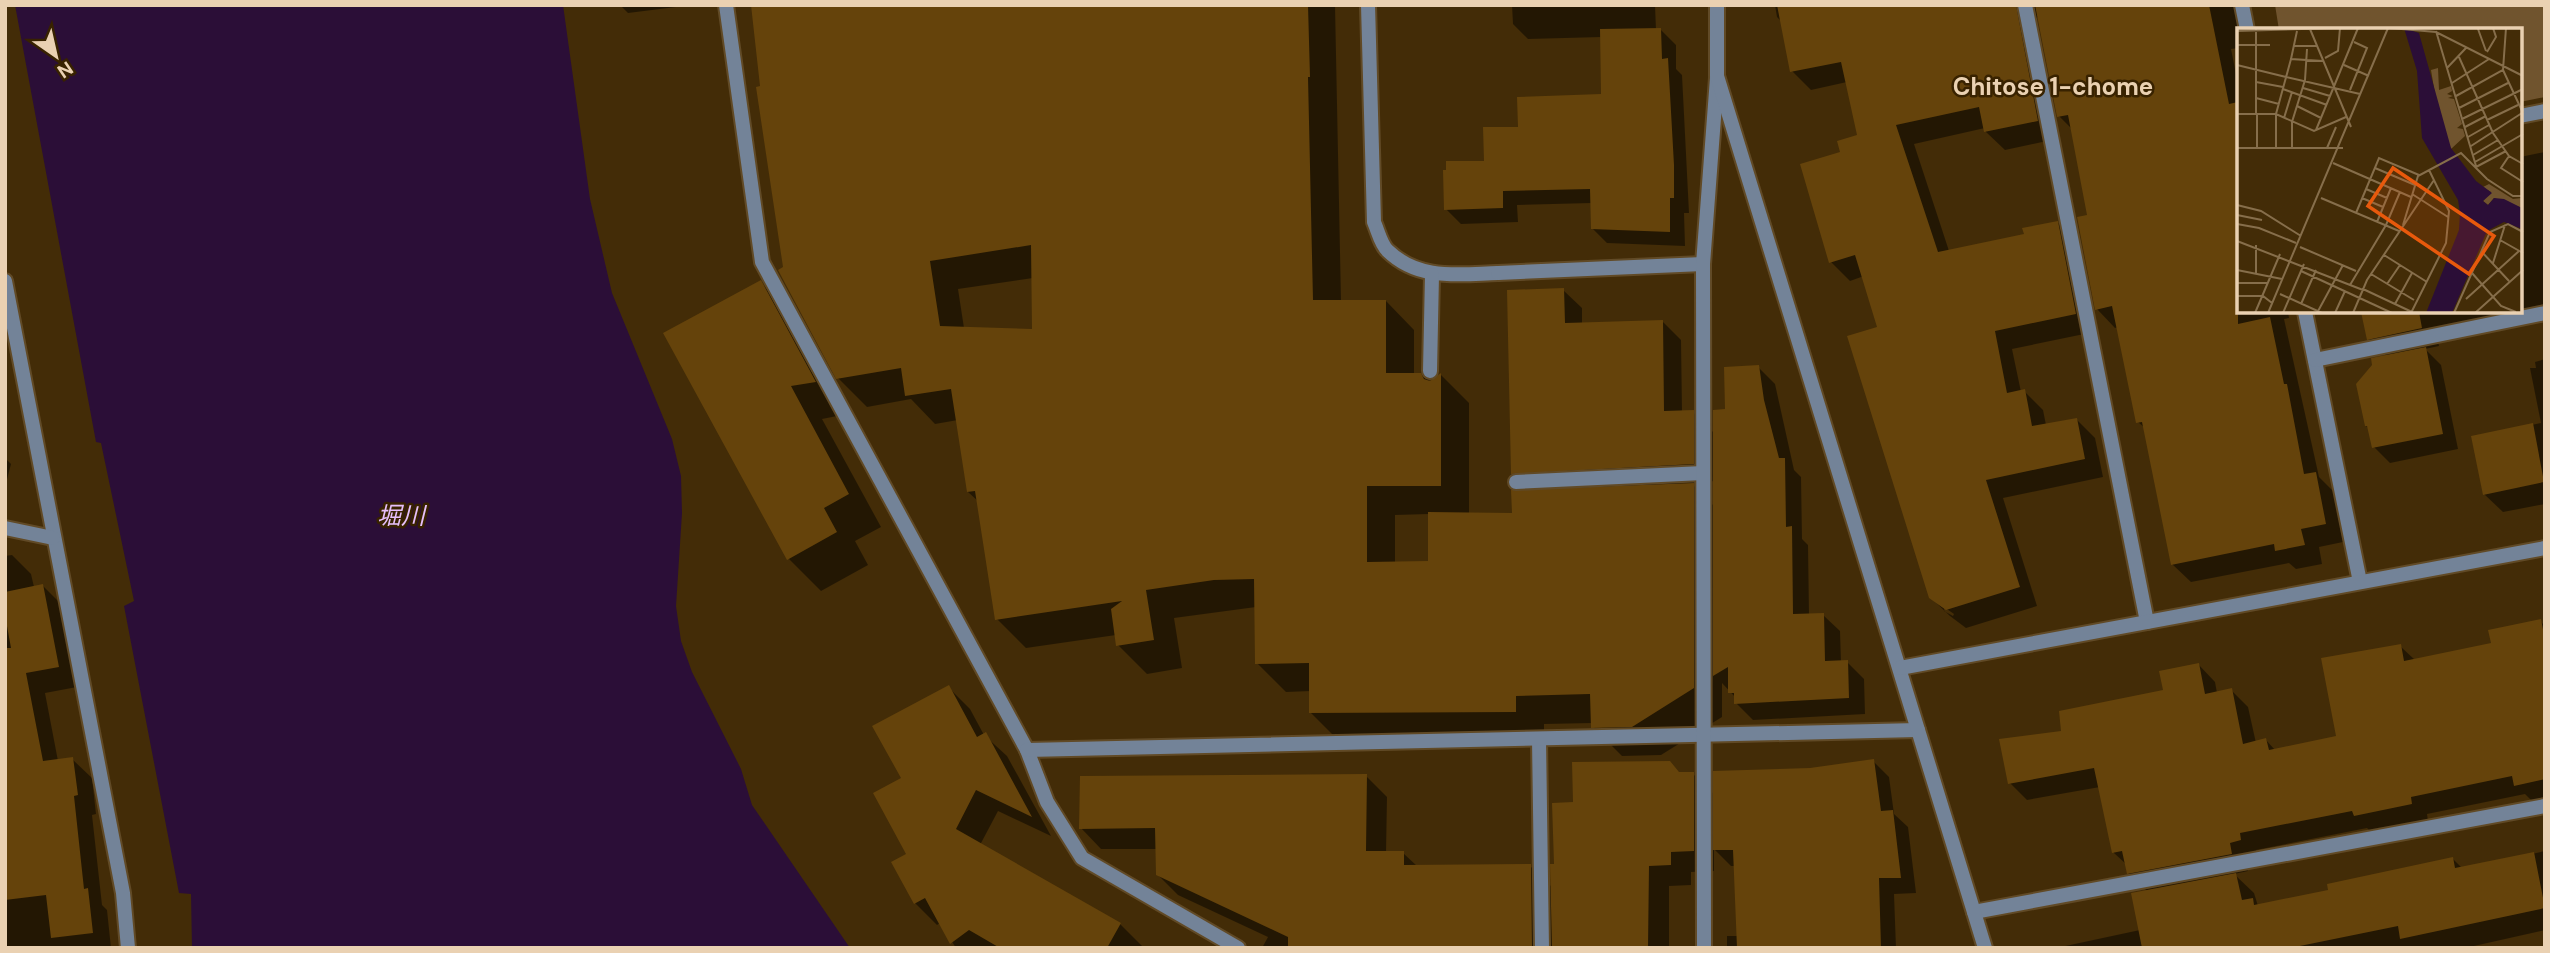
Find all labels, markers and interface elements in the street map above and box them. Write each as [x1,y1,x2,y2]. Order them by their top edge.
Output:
north arrow [21,21,91,91]
inset map [2237,28,2522,313]
text: N [52,55,78,84]
district label: Chitose 1-chome [1953,71,2153,102]
water label: 堀川 [377,500,428,531]

